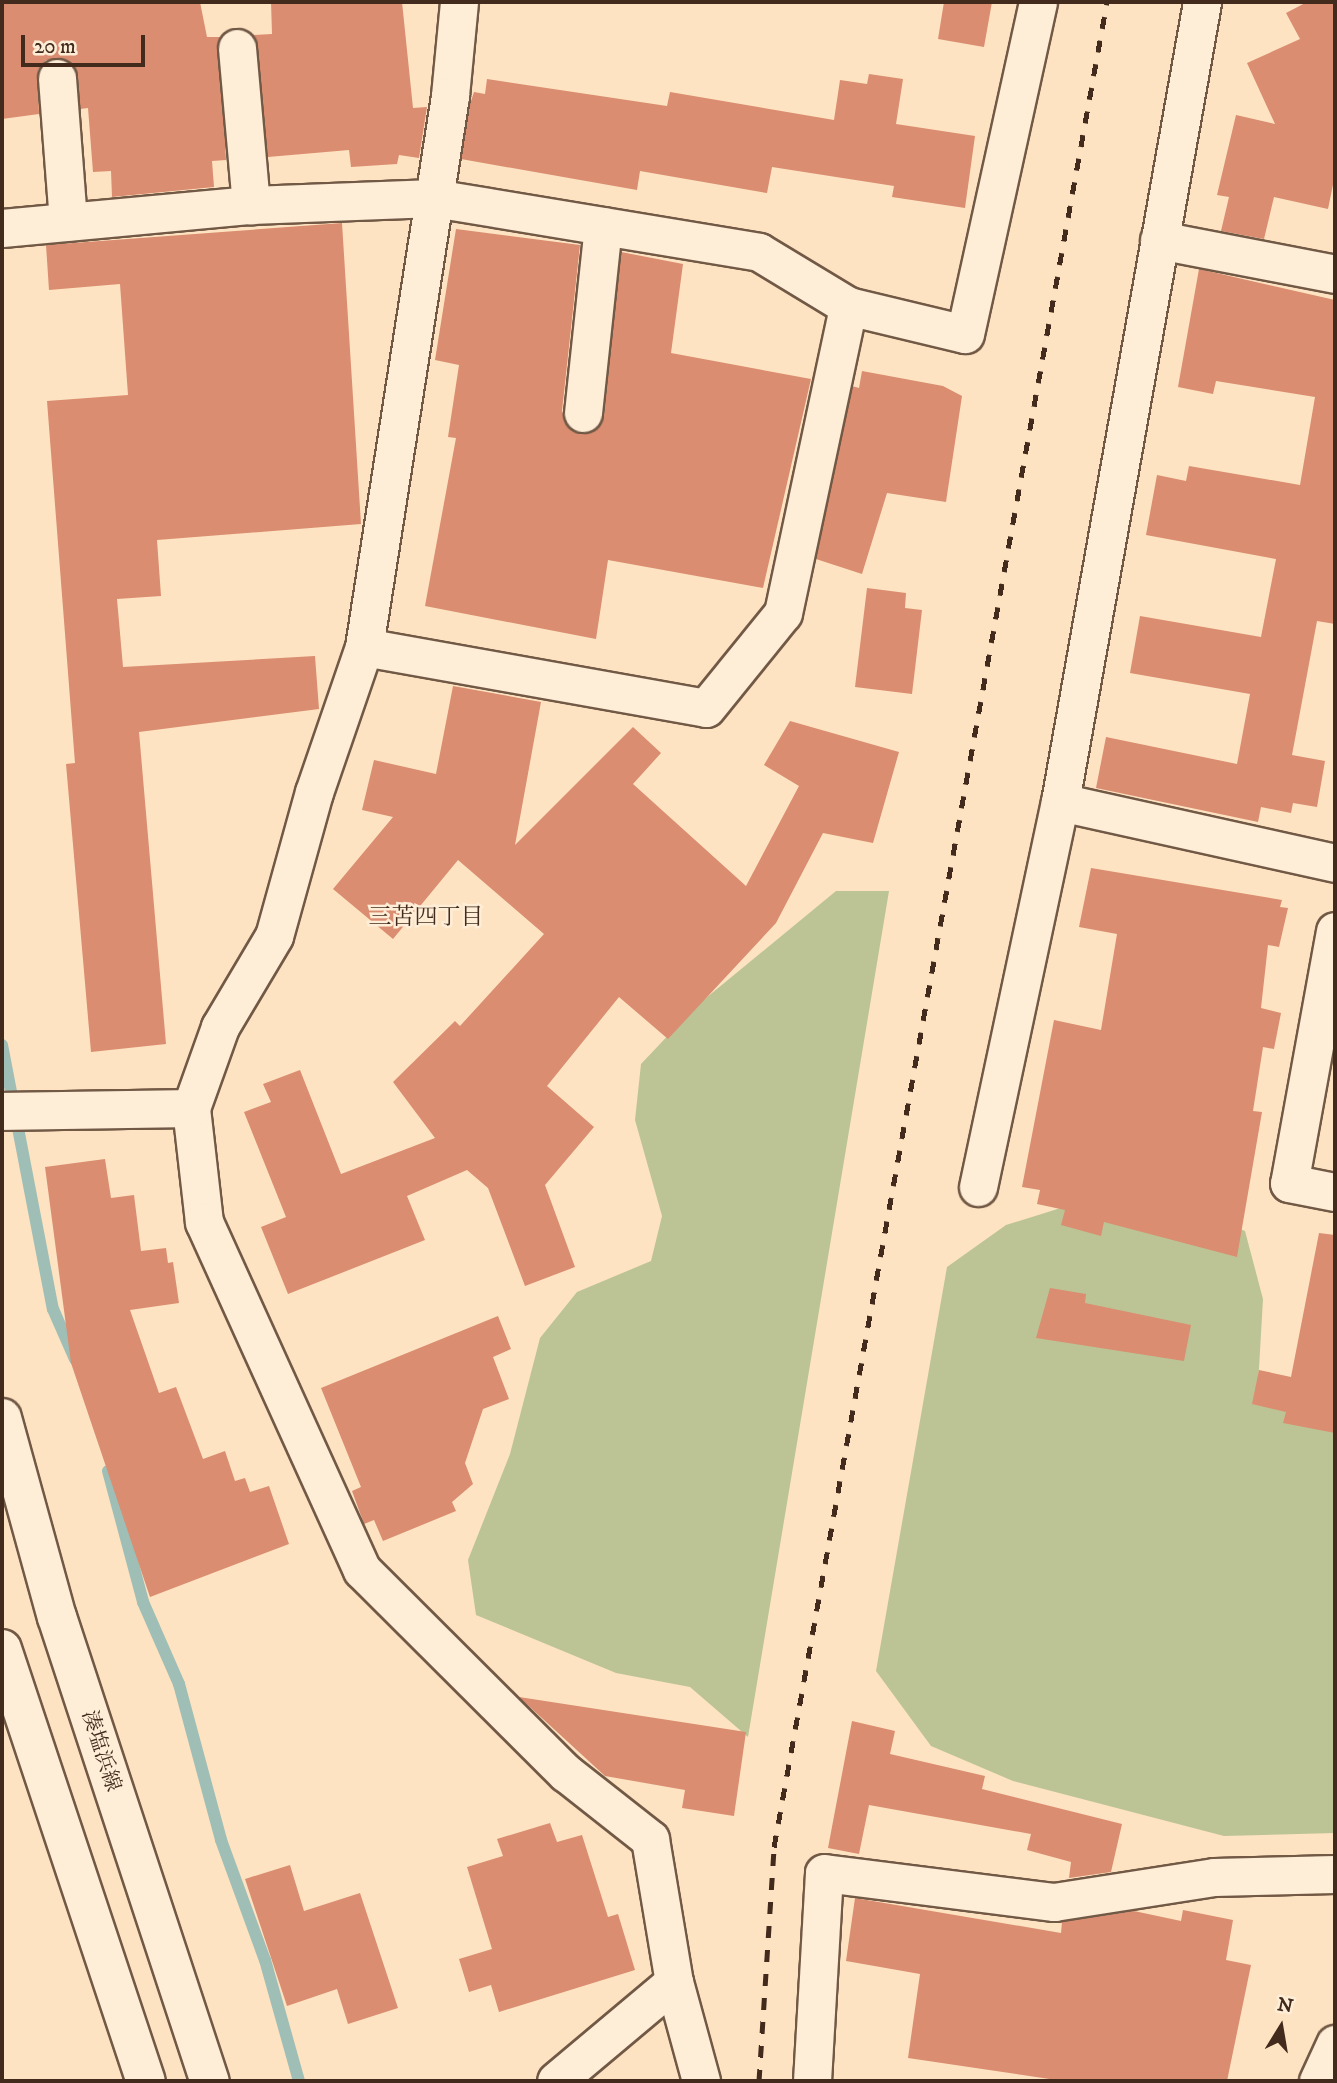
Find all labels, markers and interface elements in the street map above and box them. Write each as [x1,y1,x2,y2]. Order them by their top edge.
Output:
scale bar [24,21,149,65]
text: 20 m [34,34,76,60]
district label: 三苫四丁目 [369,904,483,932]
street label: 湊塩浜線 [76,1707,126,1795]
north arrow [1246,1992,1316,2062]
text: N [1275,1993,1295,2019]

